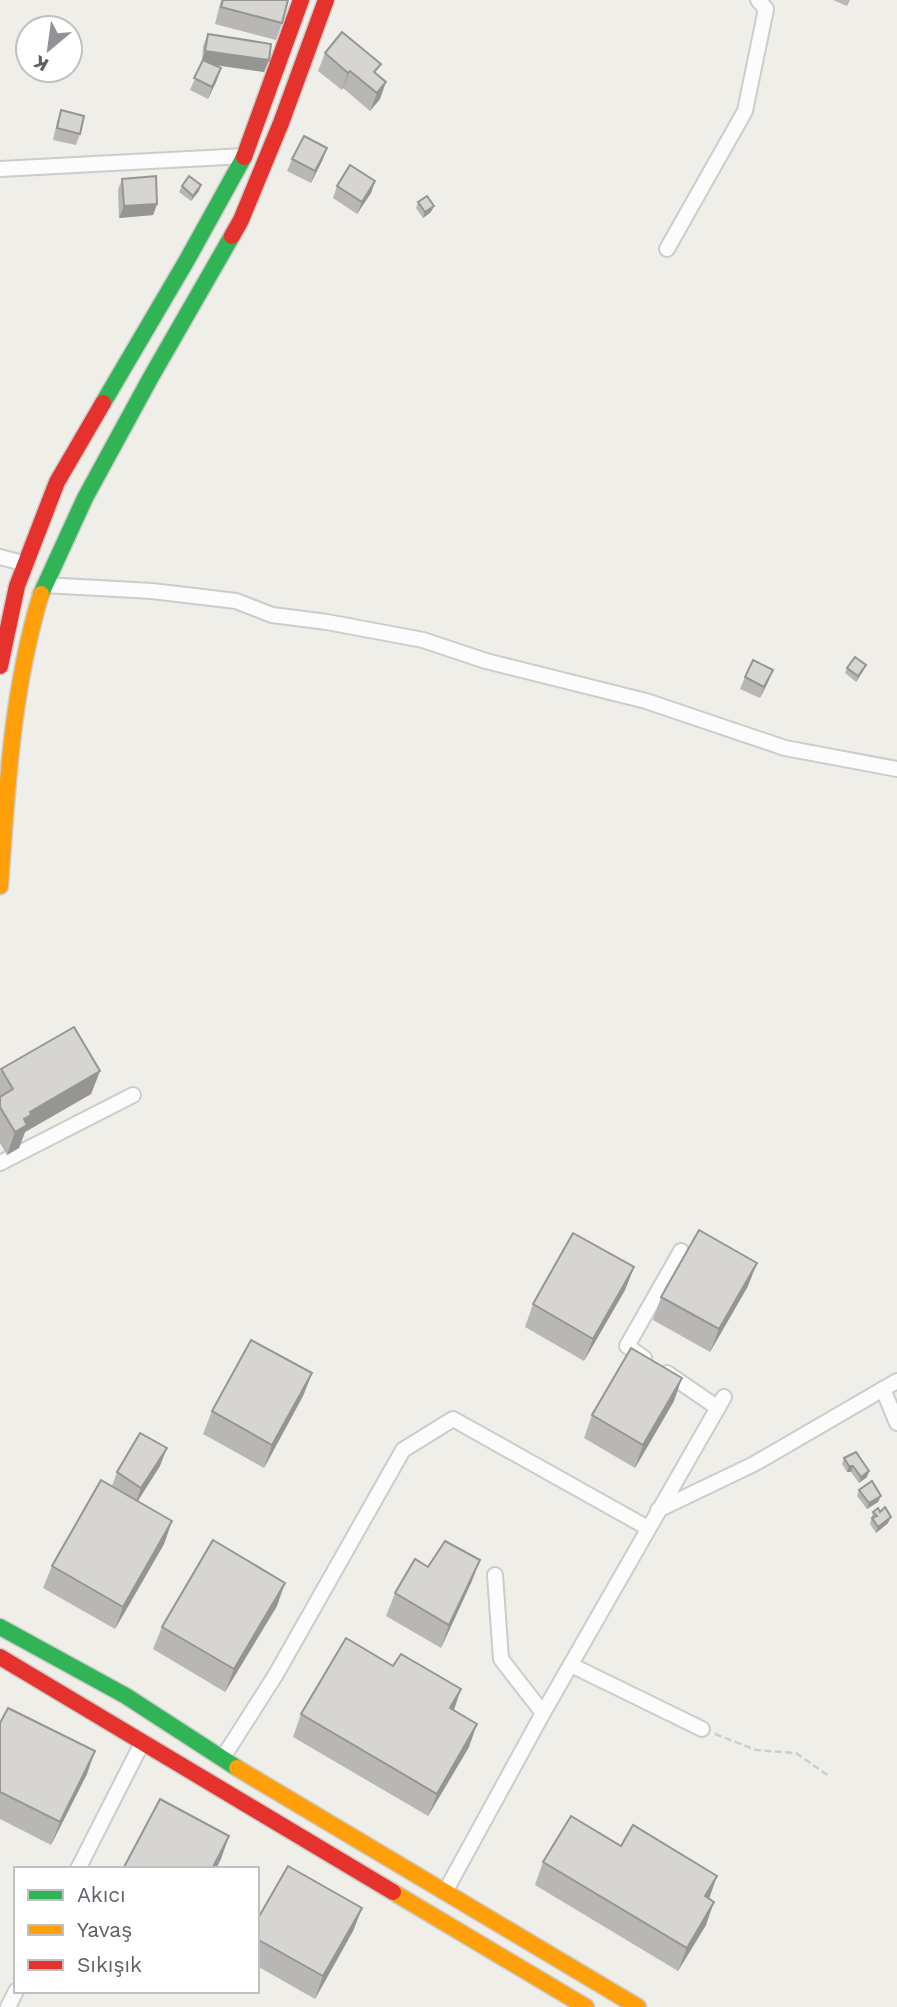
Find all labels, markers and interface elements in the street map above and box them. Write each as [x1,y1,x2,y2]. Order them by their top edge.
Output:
north arrow [14,14,84,84]
text: K [30,50,52,77]
legend [14,1867,259,1993]
text: Akıcı [77,1882,126,1907]
text: Yavaş [77,1917,132,1942]
text: Sıkışık [77,1952,142,1977]

